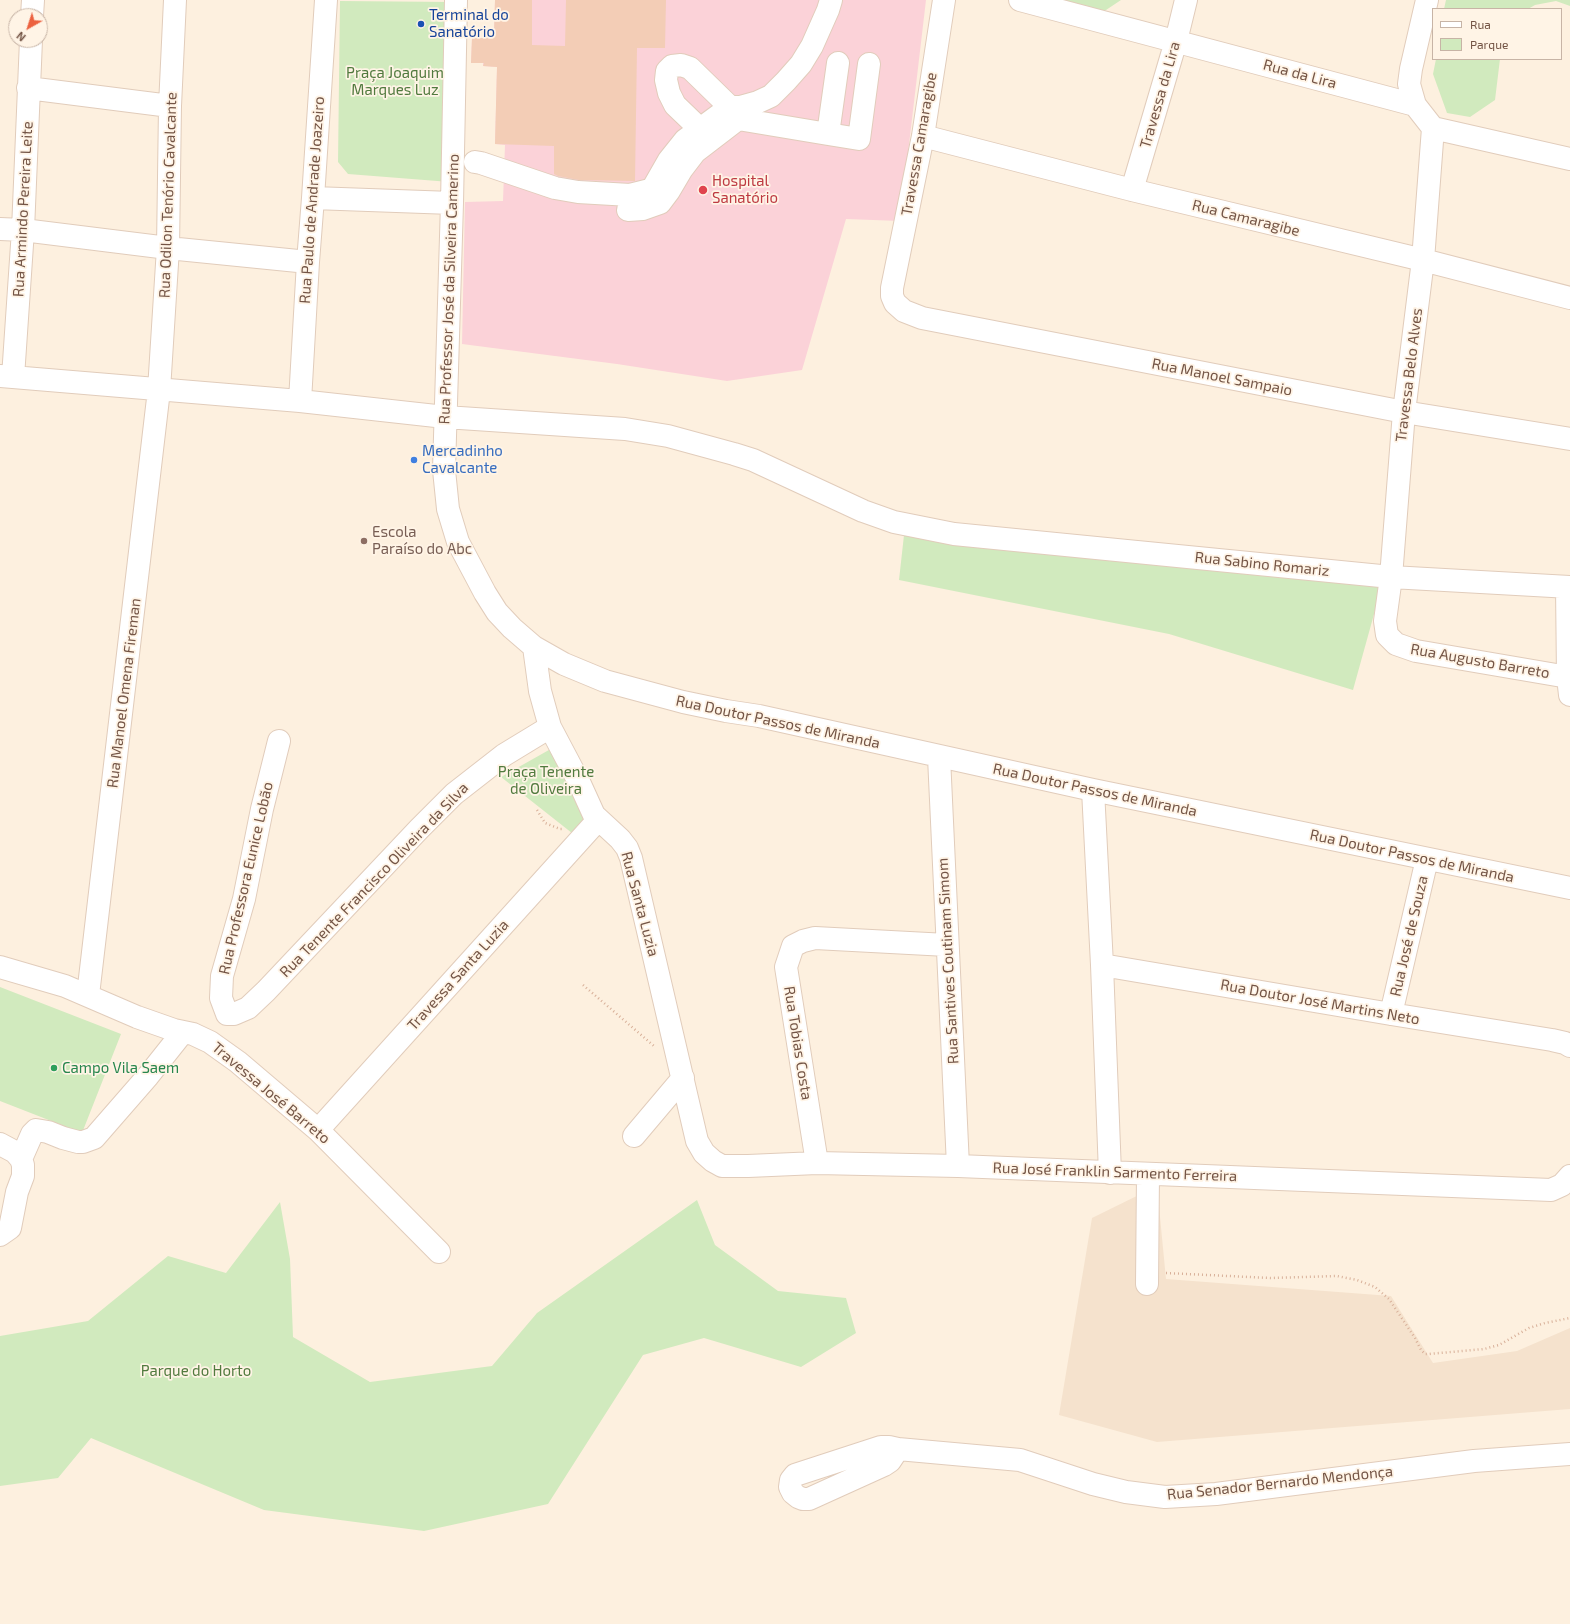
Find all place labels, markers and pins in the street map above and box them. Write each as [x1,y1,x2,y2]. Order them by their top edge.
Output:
place label: Terminal do Sanatório [429,6,509,41]
marker: Terminal do Sanatório [416,19,426,29]
place label: Hospital Sanatório [712,172,778,207]
marker: Hospital Sanatório [697,184,709,196]
place label: Mercadinho Cavalcante [422,442,503,477]
marker: Mercadinho Cavalcante [409,455,419,465]
place label: Escola Paraíso do Abc [372,523,472,558]
marker: Escola Paraíso do Abc [359,536,369,546]
place label: Campo Vila Saem [62,1059,179,1077]
marker: Campo Vila Saem [49,1063,59,1073]

